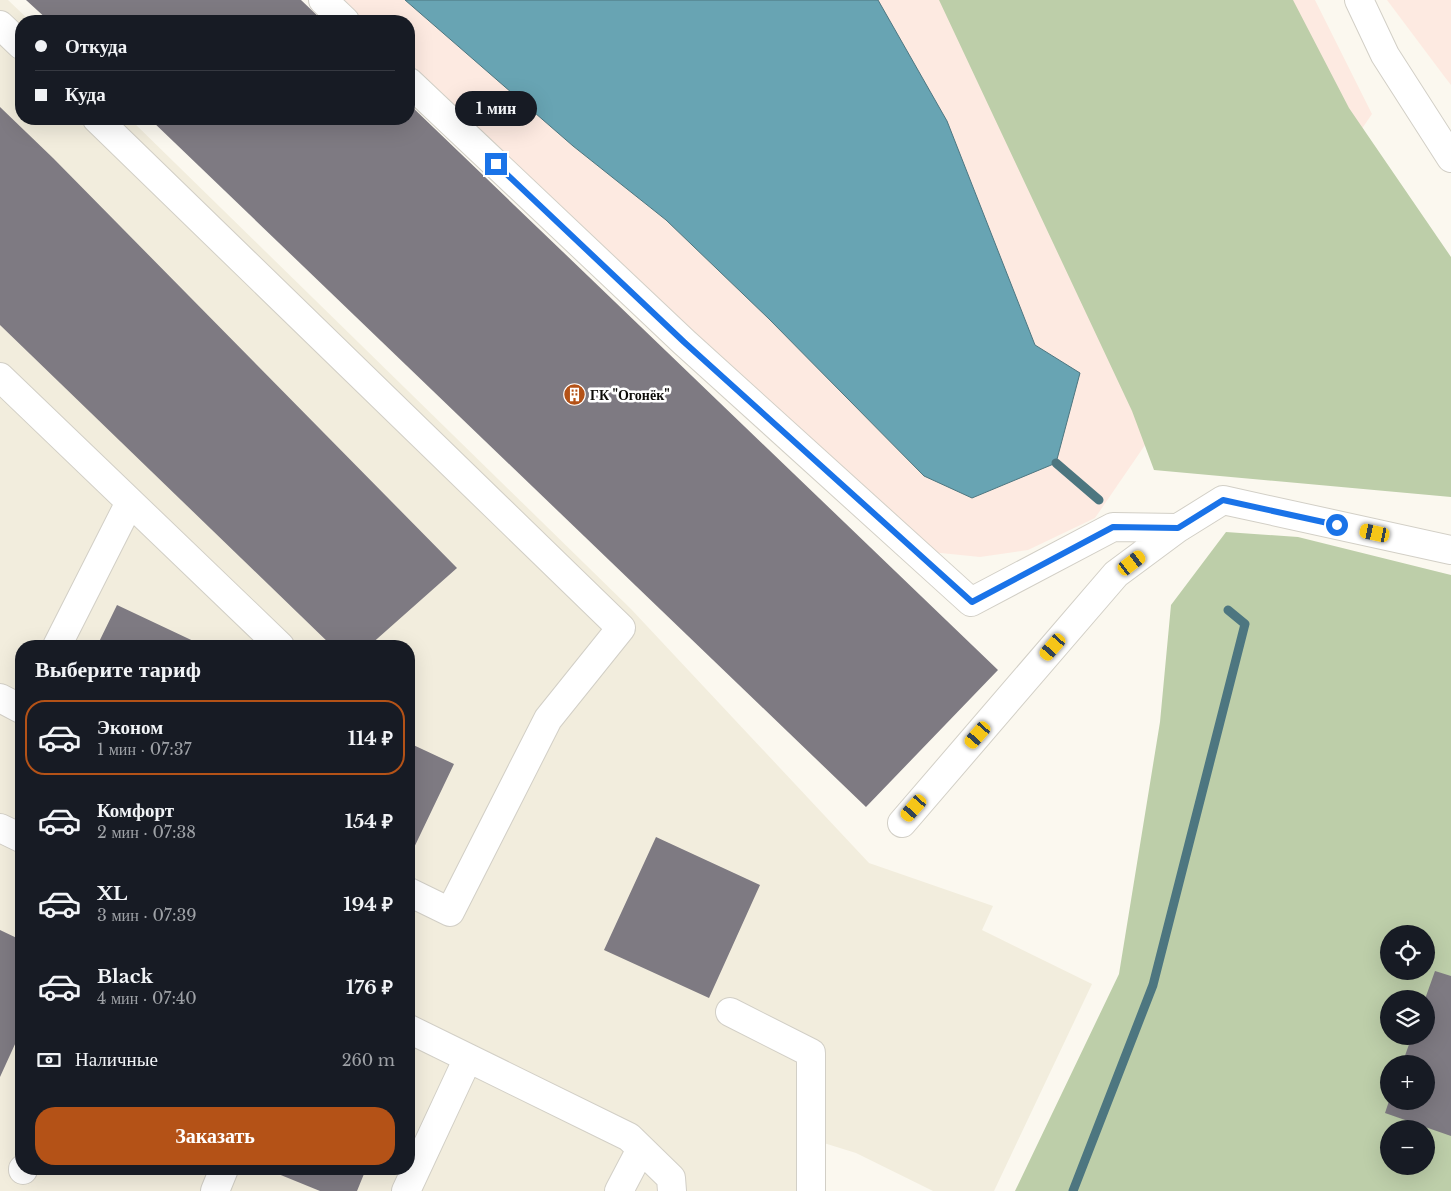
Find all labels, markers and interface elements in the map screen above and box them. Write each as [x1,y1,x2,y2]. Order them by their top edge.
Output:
text: Откуда [65,35,127,58]
text: Куда [65,83,106,106]
callout: 1 мин [455,91,537,126]
text: 1 мин [476,98,516,118]
route end [485,153,507,175]
building icon: ГК "Огонёк" [562,383,586,407]
place label: ГК "Огонёк" [590,386,670,404]
route start [1326,514,1348,536]
car [1358,523,1391,543]
car [1115,548,1148,578]
car [1037,631,1068,663]
text: Выберите тариф [35,656,201,683]
icon: car [37,715,82,760]
text: Эконом [97,716,163,739]
car [962,719,993,751]
text: 114 ₽ [348,727,393,750]
text: 1 мин · 07:37 [97,739,192,759]
car [898,792,929,824]
icon: car [37,798,82,843]
text: Комфорт [97,799,174,822]
text: 154 ₽ [345,810,393,833]
text: 2 мин · 07:38 [97,822,196,842]
icon: car [37,881,82,926]
text: XL [97,882,127,905]
text: 194 ₽ [343,893,393,916]
text: 3 мин · 07:39 [97,905,197,925]
map controls [1380,925,1435,1175]
button: locate [1380,925,1435,980]
icon: car [37,964,82,1009]
text: Black [97,965,153,988]
text: 176 ₽ [346,976,393,999]
text: 4 мин · 07:40 [97,988,197,1008]
button: layers [1380,990,1435,1045]
icon: cash [35,1046,63,1074]
text: Наличные [75,1048,158,1071]
text: 260 m [342,1050,395,1070]
button: + [1380,1055,1435,1110]
button: Заказать [35,1107,395,1165]
button: − [1380,1120,1435,1175]

